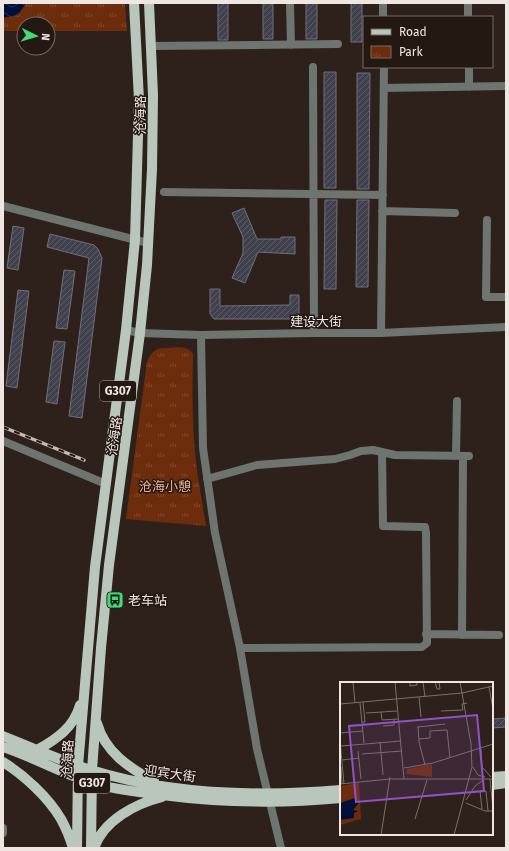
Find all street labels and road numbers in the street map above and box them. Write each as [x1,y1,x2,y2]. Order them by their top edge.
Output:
street label: 沧海路 [133,95,148,135]
street label: 建设大街 [290,314,342,329]
road number: G307 [100,381,136,401]
street label: 沧海路 [104,416,125,456]
street label: 沧海路 [59,739,76,779]
street label: 迎宾大街 [143,762,197,785]
road number: G307 [74,773,110,793]

